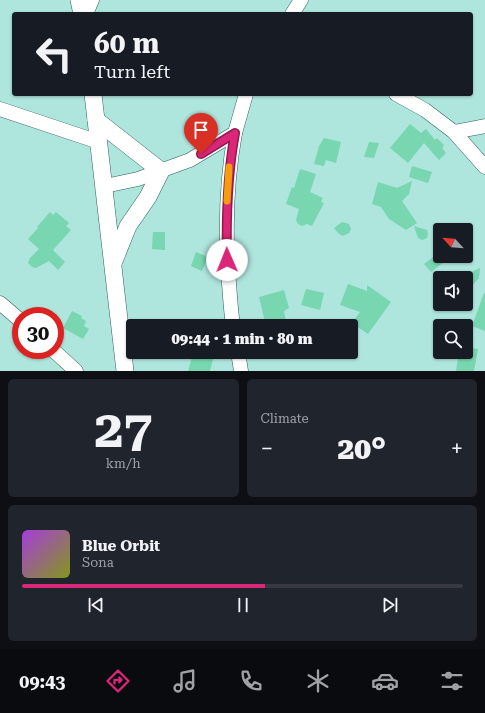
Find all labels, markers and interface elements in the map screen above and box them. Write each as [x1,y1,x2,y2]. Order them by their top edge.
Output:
text: 60 m [94,27,159,60]
icon: left [28,28,80,80]
text: Turn left [94,61,170,82]
pin [184,113,218,154]
icon: arrive [190,119,212,141]
north arrow [433,223,473,263]
map controls [433,223,473,359]
position arrow [206,239,248,281]
button: sound [433,271,473,311]
speed limit sign: 30 [12,307,64,359]
button: search [433,319,473,359]
text: 09:44 · 1 min · 80 m [171,330,313,348]
text: 27 [94,399,152,460]
text: Climate [261,411,309,426]
text: 20° [337,431,386,466]
text: − [261,436,273,461]
text: + [451,436,463,461]
text: km/h [106,456,141,471]
text: Blue Orbit [82,537,160,555]
text: Sona [82,555,114,570]
icon: previous [85,594,107,616]
icon: pause [232,594,254,616]
icon: next [379,594,401,616]
icon: directions [104,667,132,695]
icon: music [171,667,199,695]
icon: phone [237,667,265,695]
icon: climate [304,667,332,695]
icon: car [371,667,399,695]
icon: filters [438,667,466,695]
text: 09:43 [19,671,65,692]

